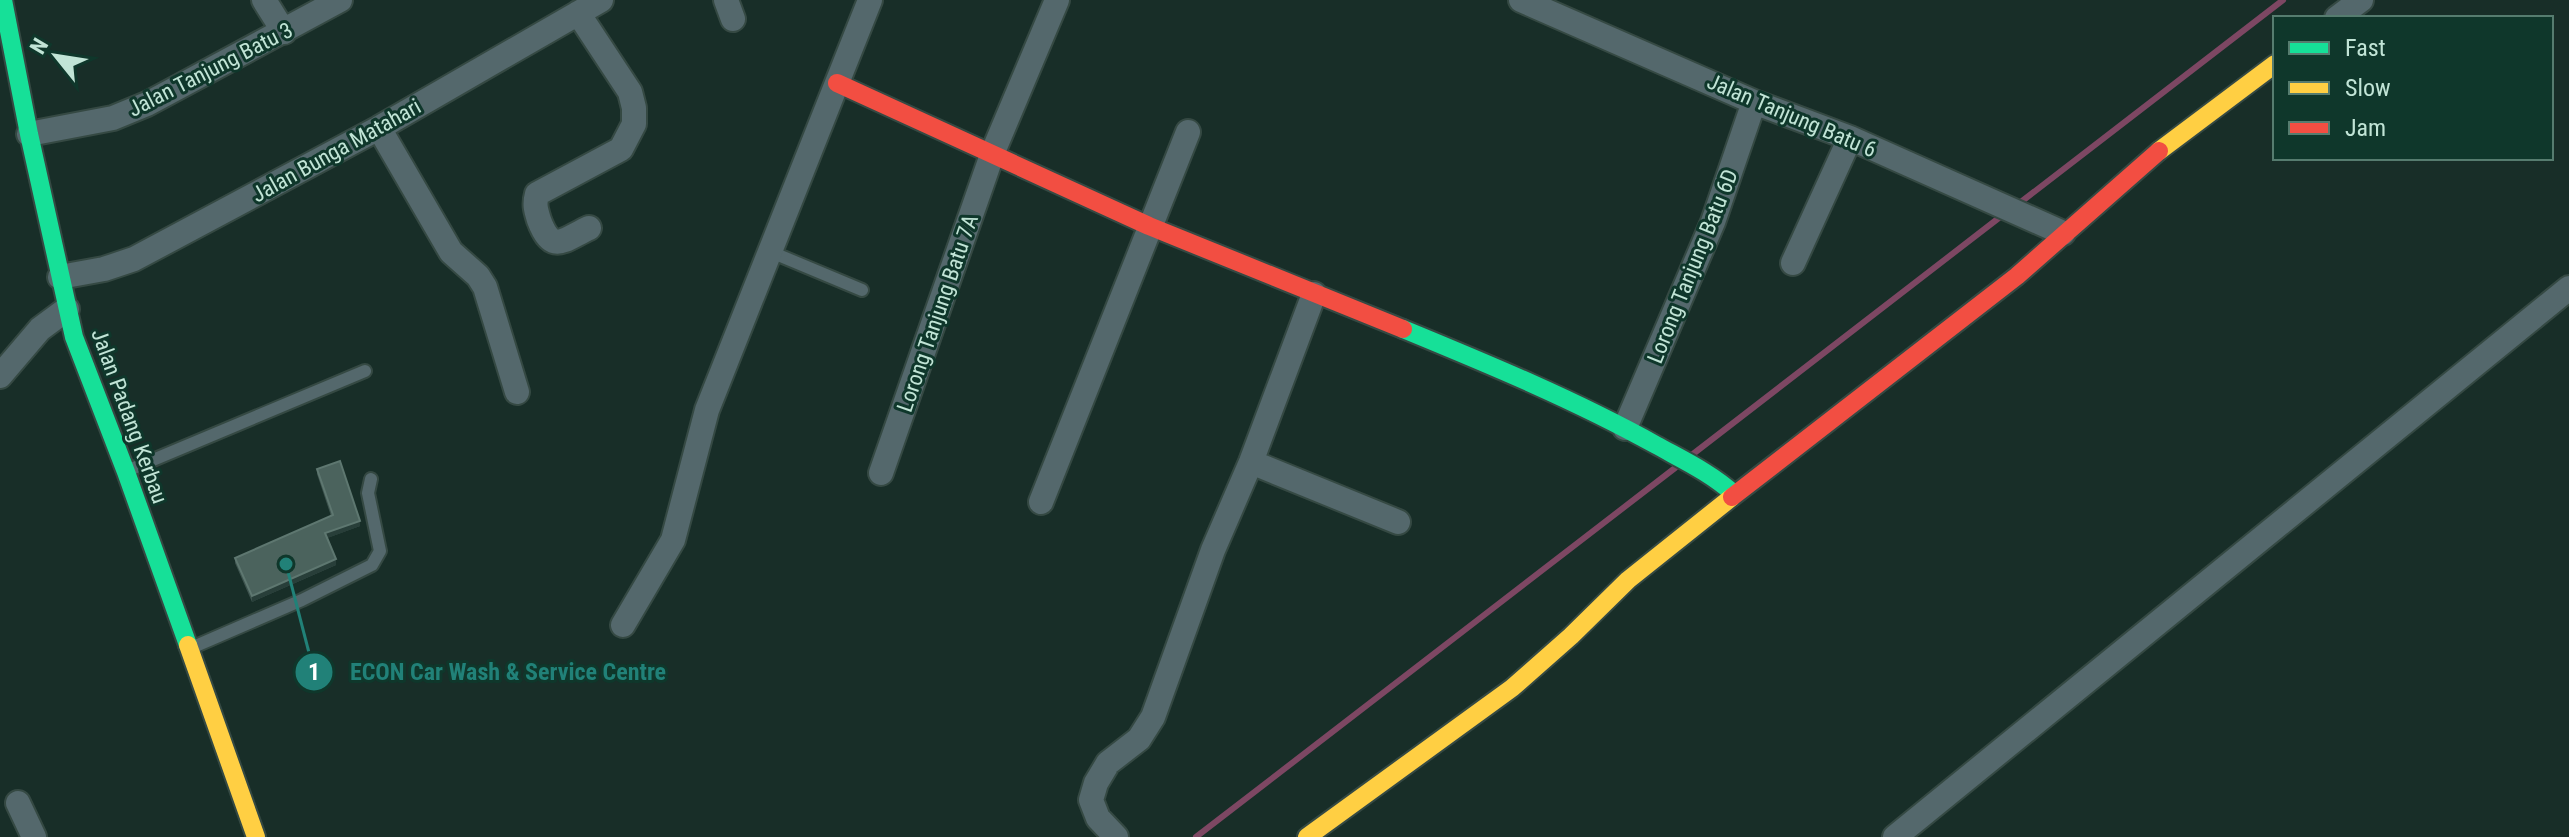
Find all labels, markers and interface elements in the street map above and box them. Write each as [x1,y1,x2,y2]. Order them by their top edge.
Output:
north arrow [16,16,96,96]
legend [2273,16,2553,160]
street label: Jalan Tanjung Batu 3 [124,17,297,122]
text: N [25,34,53,58]
text: Fast [2345,34,2386,62]
street label: Jalan Tanjung Batu 6 [1704,69,1880,162]
text: Slow [2345,74,2391,102]
street label: Jalan Bunga Matahari [247,94,425,207]
text: Jam [2345,114,2386,142]
street label: Lorong Tanjung Batu 6D [1642,166,1743,367]
street label: Lorong Tanjung Batu 7A [892,211,983,415]
street label: Jalan Padang Kerbau [86,326,173,507]
callout: ECON Car Wash & Service Centre [294,648,682,696]
text: 1 [308,658,320,686]
text: ECON Car Wash & Service Centre [350,658,666,686]

